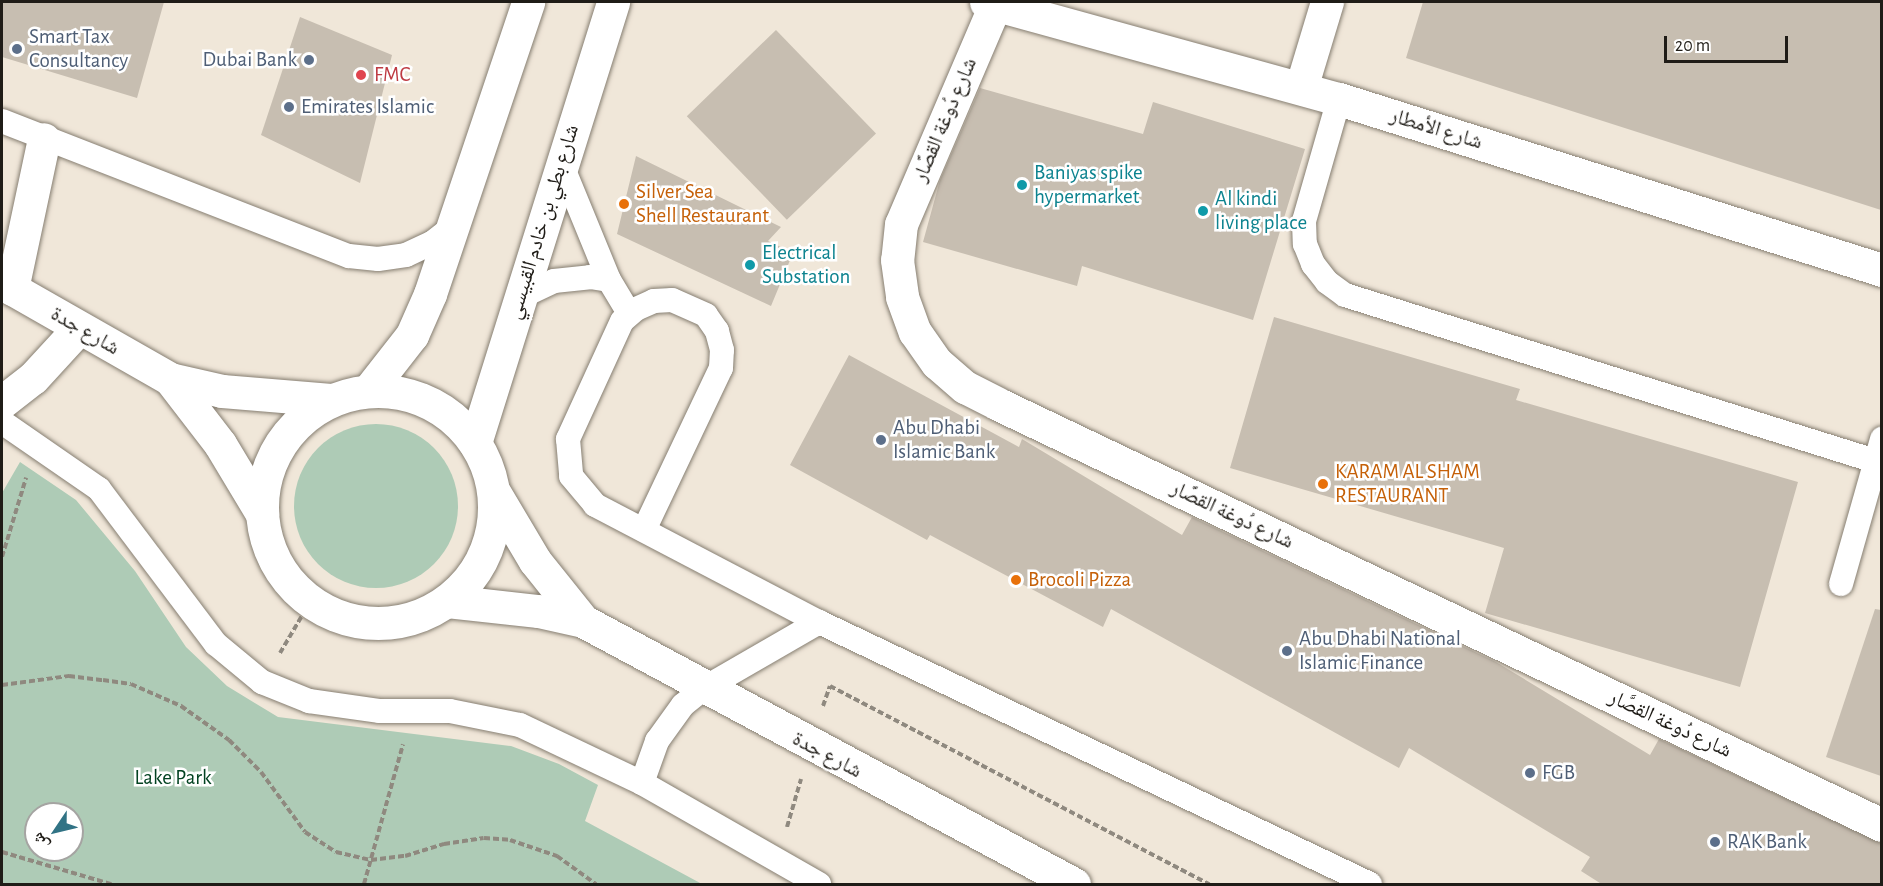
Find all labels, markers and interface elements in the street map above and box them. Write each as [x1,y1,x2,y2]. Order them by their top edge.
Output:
place label: Smart Tax Consultancy [29,24,128,74]
scale bar [1667,24,1792,62]
text: 20 m [1675,37,1710,55]
marker: Smart Tax Consultancy [10,42,24,56]
place label: Dubai Bank [203,47,297,73]
marker: Dubai Bank [302,53,316,67]
street label: شارع دُوغة القصَّار [907,54,983,186]
place label: FMC [374,62,410,88]
marker: FMC [352,66,370,84]
place label: Emirates Islamic [301,94,434,120]
marker: Emirates Islamic [282,100,296,114]
street label: شارع الأمطار [1387,103,1485,155]
street label: شارع بطي بن خادم القبيسي [501,121,585,323]
place label: Baniyas spike hypermarket [1034,160,1143,210]
marker: Baniyas spike hypermarket [1015,178,1029,192]
place label: Silver Sea Shell Restaurant [636,179,769,229]
place label: Al kindi living place [1215,186,1307,236]
marker: Silver Sea Shell Restaurant [617,197,631,211]
marker: Al kindi living place [1196,204,1210,218]
place label: Electrical Substation [762,240,850,290]
marker: Electrical Substation [743,258,757,272]
street label: شارع جدة [46,301,124,361]
place label: Abu Dhabi Islamic Bank [893,415,995,465]
marker: Abu Dhabi Islamic Bank [874,433,888,447]
place label: KARAM AL SHAM RESTAURANT [1335,459,1480,509]
street label: شارع دُوغة القصَّار [1166,476,1298,554]
marker: KARAM AL SHAM RESTAURANT [1316,477,1330,491]
place label: Brocoli Pizza [1028,567,1131,593]
marker: Brocoli Pizza [1009,573,1023,587]
place label: Abu Dhabi National Islamic Finance [1299,626,1461,676]
marker: Abu Dhabi National Islamic Finance [1280,644,1294,658]
street label: شارع دُوغة القصَّار [1604,685,1736,763]
street label: شارع جدة [788,726,866,784]
place label: FGB [1542,760,1575,786]
park label: Lake Park [134,765,212,791]
marker: FGB [1523,766,1537,780]
north arrow [24,802,84,862]
place label: RAK Bank [1727,829,1807,855]
text: ش [29,830,52,853]
marker: RAK Bank [1708,835,1722,849]

